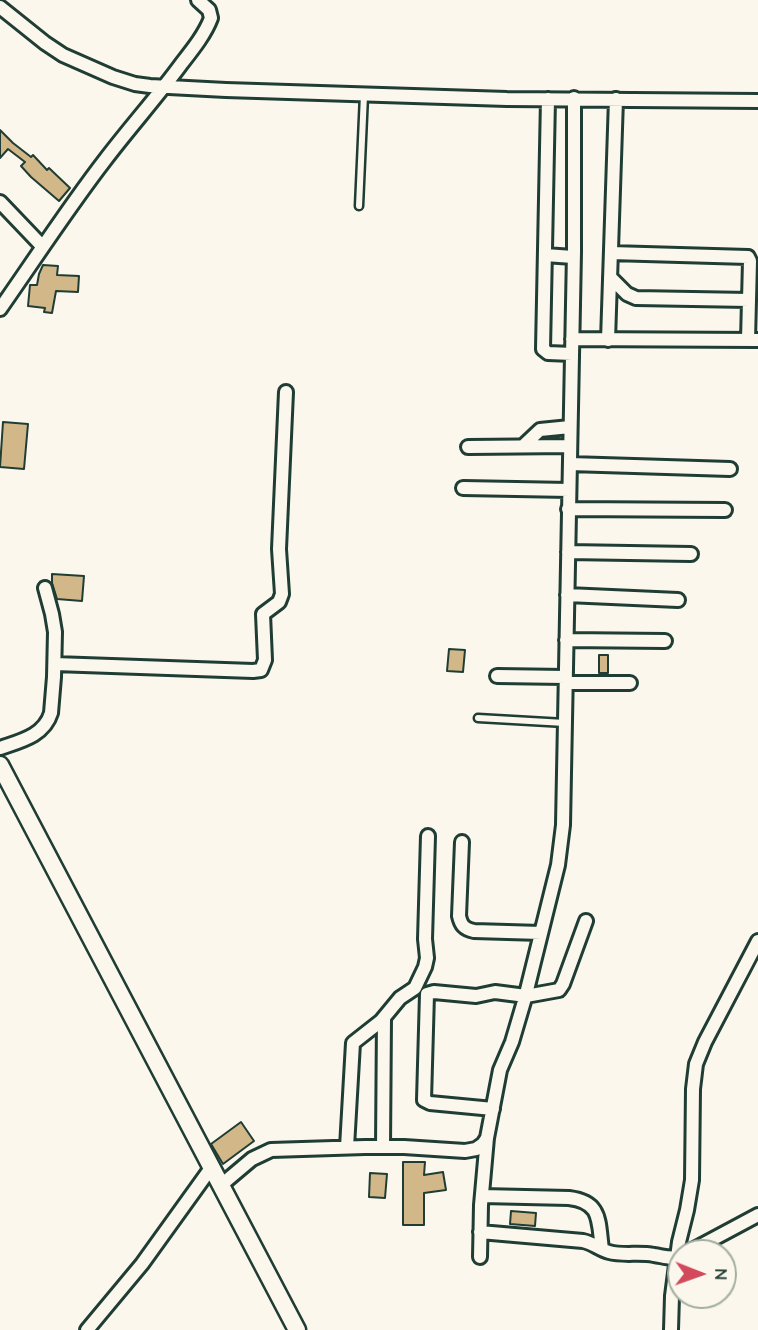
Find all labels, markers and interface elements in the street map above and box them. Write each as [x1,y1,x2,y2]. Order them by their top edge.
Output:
north arrow [667,1239,737,1309]
text: N [710,1268,732,1281]

